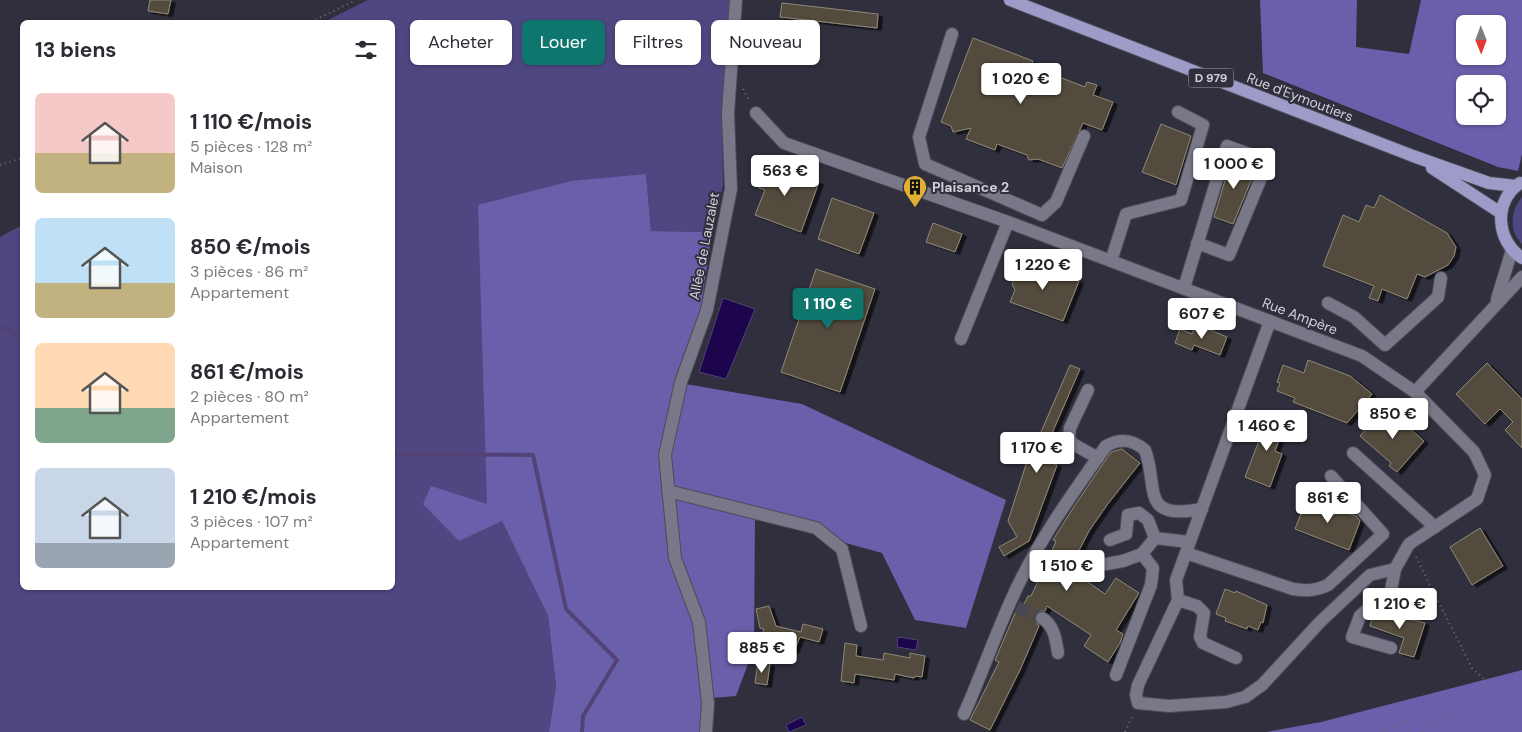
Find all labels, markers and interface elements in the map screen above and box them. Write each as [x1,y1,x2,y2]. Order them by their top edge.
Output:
north arrow [1456,15,1506,65]
map controls [1456,15,1506,125]
chip: Acheter [410,20,512,65]
chip: Louer [522,20,605,65]
chip: Filtres [615,20,701,65]
chip: Nouveau [711,20,820,65]
text: 13 biens [35,36,117,64]
icon: filters [352,36,380,64]
pin: 1 020 € [975,62,1067,105]
text: 1 020 € [992,68,1050,89]
road number: D 979 [1188,68,1234,88]
street label: Rue d'Eymoutiers [1244,68,1356,126]
button: locate [1456,75,1506,125]
text: 1 110 €/mois [190,108,312,136]
icon: home [75,113,135,173]
text: 5 pièces · 128 m² [190,136,312,157]
pin: 1 000 € [1188,148,1280,190]
text: 1 000 € [1204,153,1264,174]
pin: 563 € [750,154,820,197]
text: Maison [190,157,243,178]
text: 563 € [762,160,808,181]
building icon: Plaisance 2 [902,174,928,208]
place label: Plaisance 2 [932,178,1009,196]
street label: Allée de Lauzalet [685,191,723,301]
text: 850 €/mois [190,233,311,261]
icon: home [75,238,135,298]
pin: 1 220 € [997,248,1089,291]
text: 1 220 € [1015,254,1071,275]
text: 3 pièces · 86 m² [190,261,308,282]
text: Appartement [190,282,289,303]
pin: 1 110 € [782,288,874,330]
text: 1 110 € [804,293,852,314]
street label: Rue Ampère [1260,293,1340,339]
pin: 607 € [1167,298,1237,340]
text: 607 € [1179,303,1225,324]
text: 861 €/mois [190,358,304,386]
icon: home [75,363,135,423]
text: 2 pièces · 80 m² [190,386,309,407]
pin: 850 € [1358,398,1428,440]
text: 850 € [1369,403,1417,424]
text: Appartement [190,407,289,428]
pin: 1 460 € [1221,410,1313,452]
text: 1 460 € [1238,415,1296,436]
pin: 1 170 € [991,432,1083,474]
text: 1 170 € [1011,437,1063,458]
pin: 861 € [1293,482,1363,524]
text: 1 210 €/mois [190,483,317,511]
text: 861 € [1307,487,1349,508]
icon: home [75,488,135,548]
text: 3 pièces · 107 m² [190,511,313,532]
text: Appartement [190,532,289,553]
pin: 1 510 € [1021,550,1113,592]
text: 1 510 € [1040,555,1094,576]
pin: 1 210 € [1354,588,1446,630]
text: 1 210 € [1374,593,1426,614]
pin: 885 € [727,632,797,674]
text: 885 € [739,637,785,658]

